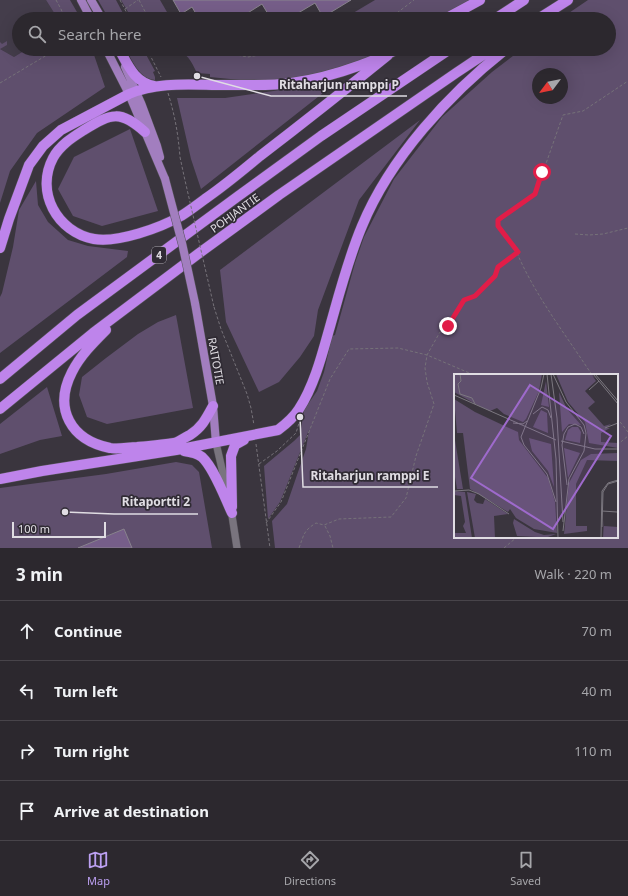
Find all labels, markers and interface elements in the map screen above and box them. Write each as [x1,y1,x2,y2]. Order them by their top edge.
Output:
search box [12,12,616,56]
icon: search [26,23,48,45]
text: Search here [58,24,141,44]
north arrow [532,68,568,104]
callout: Ritaharjun ramppi P [271,72,407,96]
text: Ritaharjun ramppi P [279,76,399,93]
route start [533,163,551,181]
street label: POHJANTIE [207,190,262,236]
road number: 4 [152,247,166,263]
route end [439,317,457,335]
street label: RAITOTIE [205,336,228,386]
inset map [454,374,618,538]
callout: Ritaharjun ramppi E [303,463,438,487]
text: Ritaharjun ramppi E [310,467,430,484]
callout: Ritaportti 2 [114,490,198,514]
text: Ritaportti 2 [122,493,190,510]
scale bar [12,520,106,539]
text: 100 m [18,521,50,536]
text: 3 min [16,563,63,586]
text: Walk · 220 m [534,565,612,583]
icon: ahead [16,620,38,642]
text: Continue [54,621,122,641]
text: 70 m [582,622,612,640]
icon: left [16,680,38,702]
text: Turn left [54,681,118,701]
text: 40 m [582,682,612,700]
icon: right [16,740,38,762]
text: Turn right [54,741,129,761]
text: 110 m [574,742,612,760]
icon: arrive [16,800,38,822]
text: Arrive at destination [54,801,209,821]
tab: Map [87,849,110,888]
tab: Directions [284,849,336,888]
tab: Saved [510,849,541,888]

